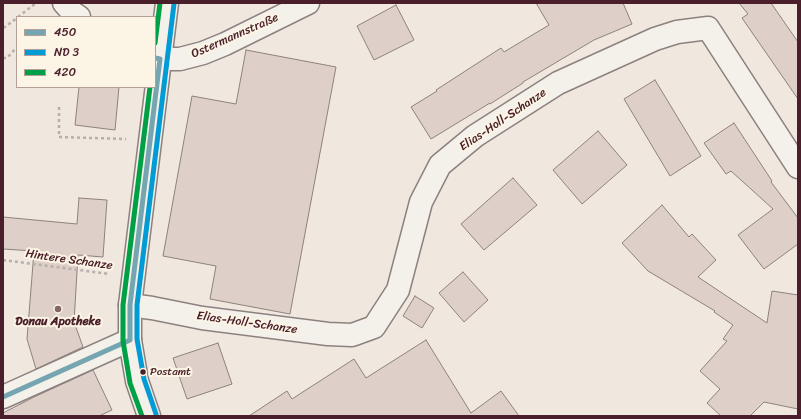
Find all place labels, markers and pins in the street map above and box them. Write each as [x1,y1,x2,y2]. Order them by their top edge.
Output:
marker: Donau Apotheke [53,304,63,314]
place label: Donau Apotheke [15,315,101,329]
place label: Postamt [150,365,191,379]
marker: Postamt [138,367,148,377]

